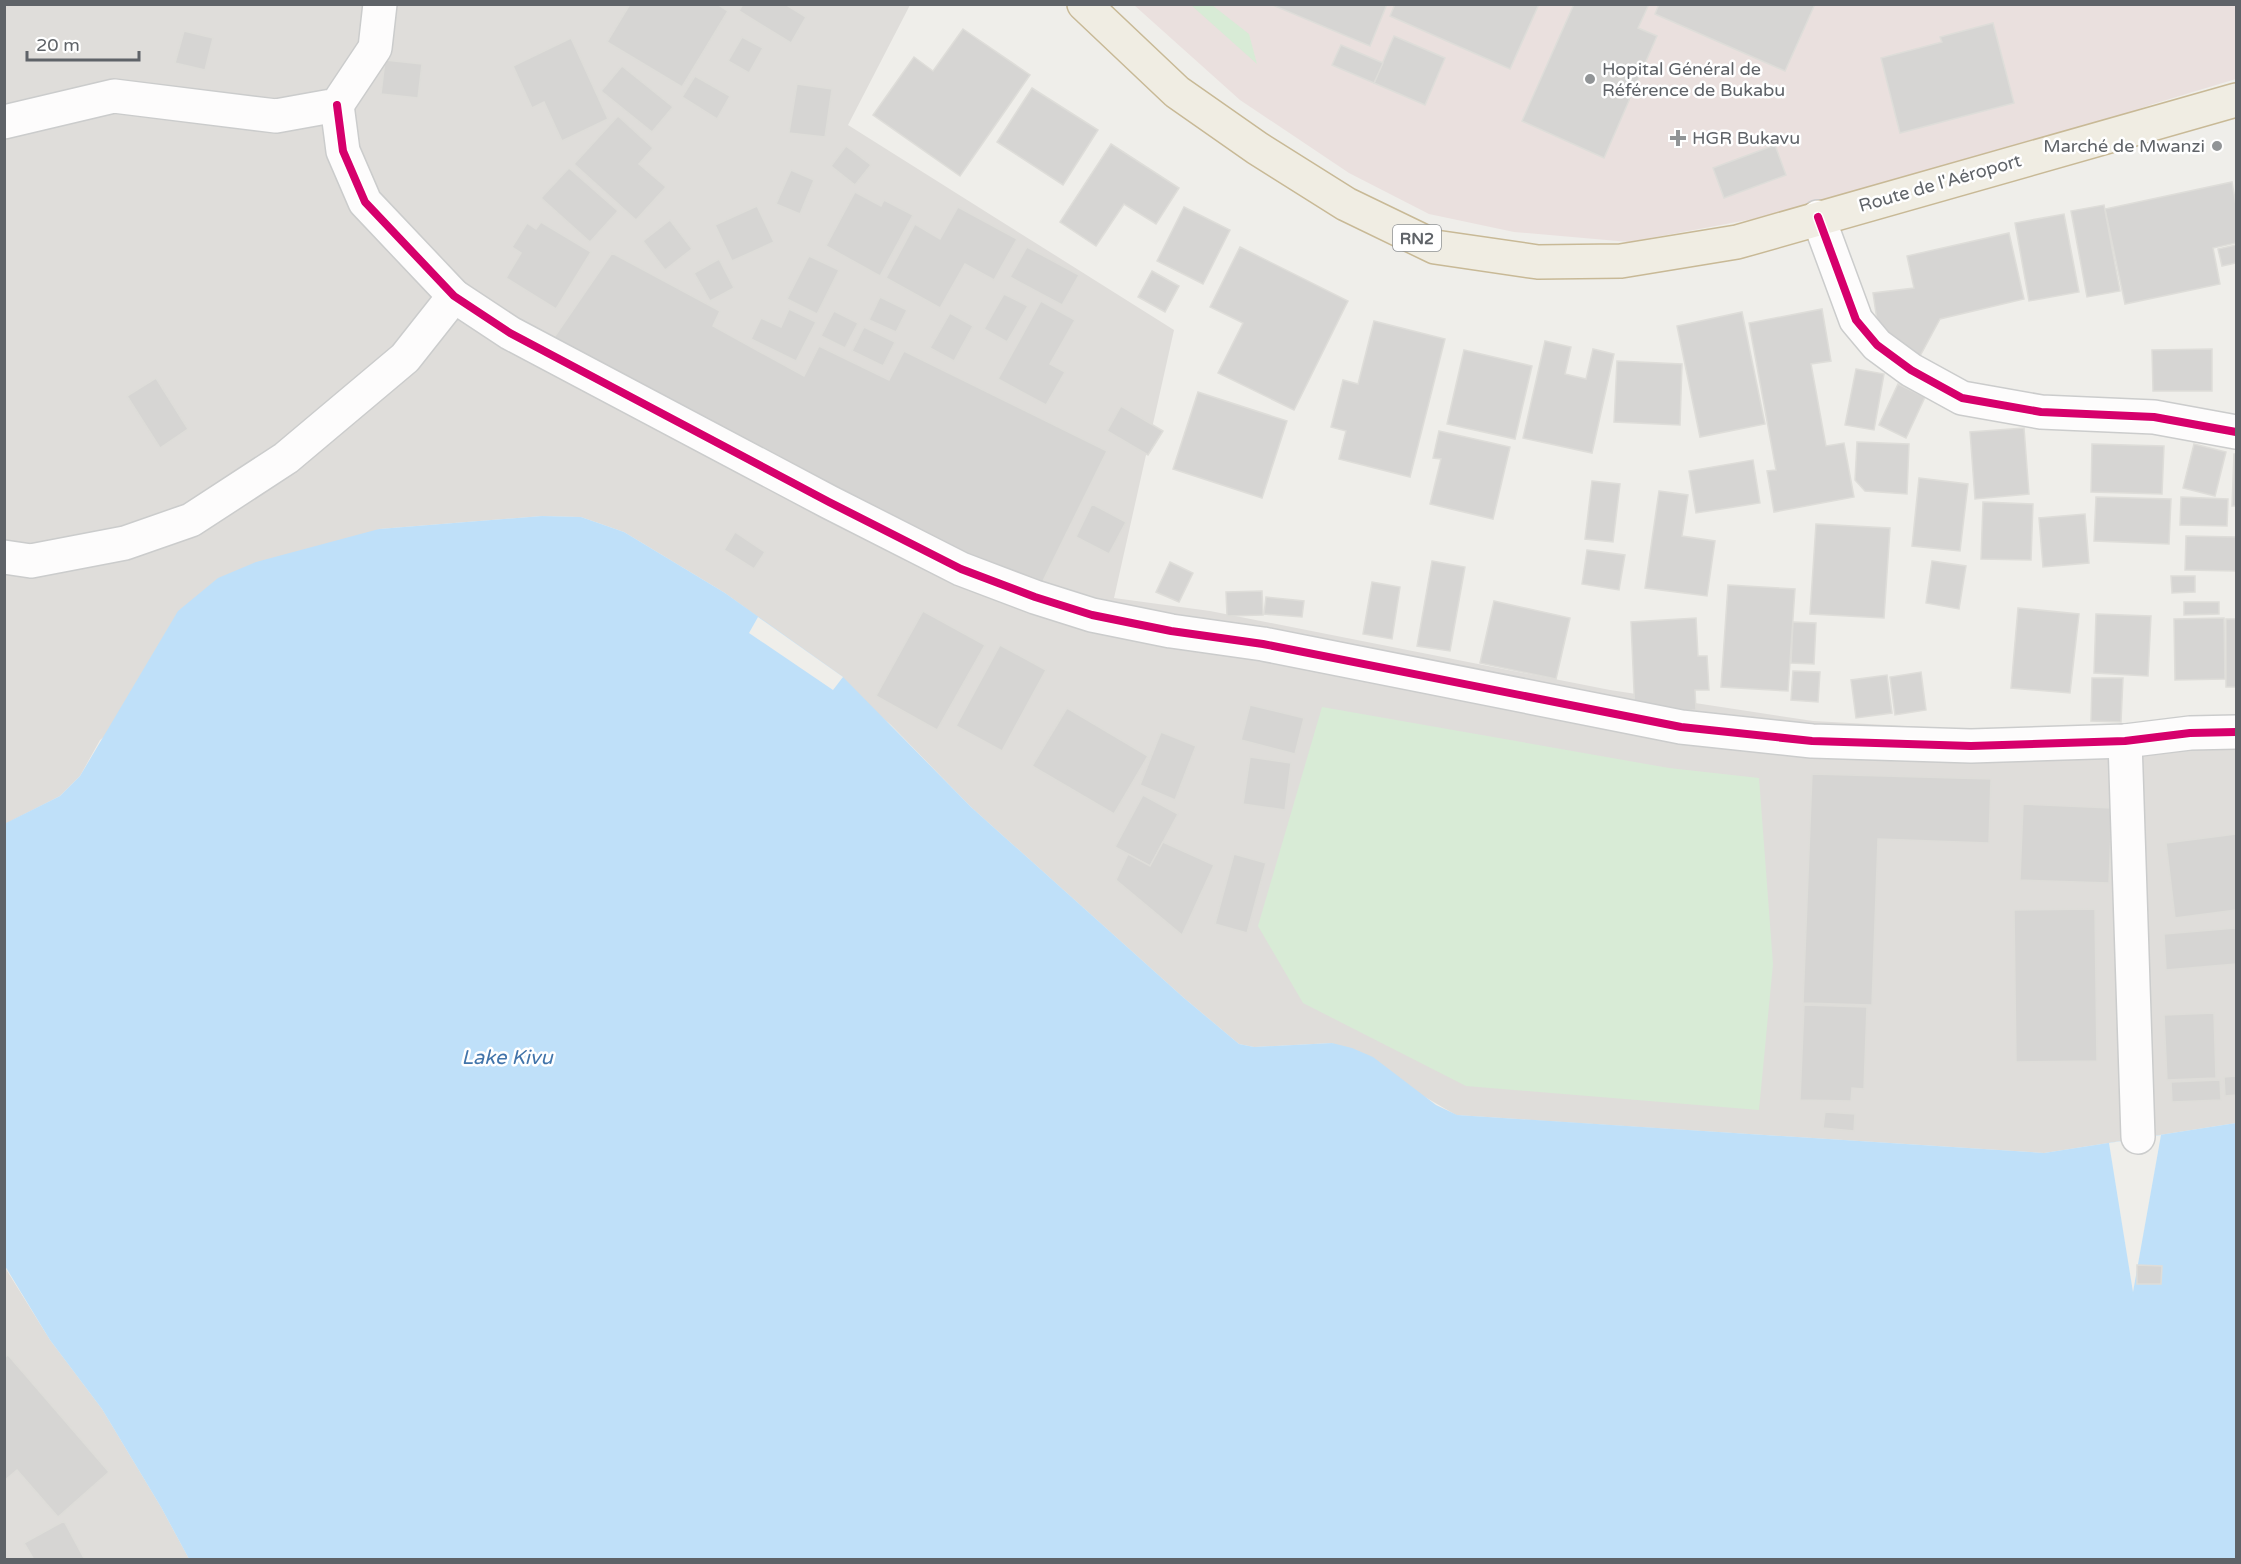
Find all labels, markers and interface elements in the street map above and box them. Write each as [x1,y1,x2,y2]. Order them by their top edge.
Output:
scale bar [27,24,140,62]
text: 20 m [36,34,80,56]
place label: Hopital Général de Référence de Bukabu [1602,58,1785,101]
marker: Hopital Général de Référence de Bukabu [1583,72,1597,86]
place label: HGR Bukavu [1692,127,1800,149]
marker: HGR Bukavu [1669,129,1687,147]
place label: Marché de Mwanzi [2043,135,2205,157]
marker: Marché de Mwanzi [2210,139,2224,153]
street label: Route de l'Aéroport [1856,149,2024,217]
road number: RN2 [1393,225,1441,251]
water label: Lake Kivu [461,1046,554,1070]

